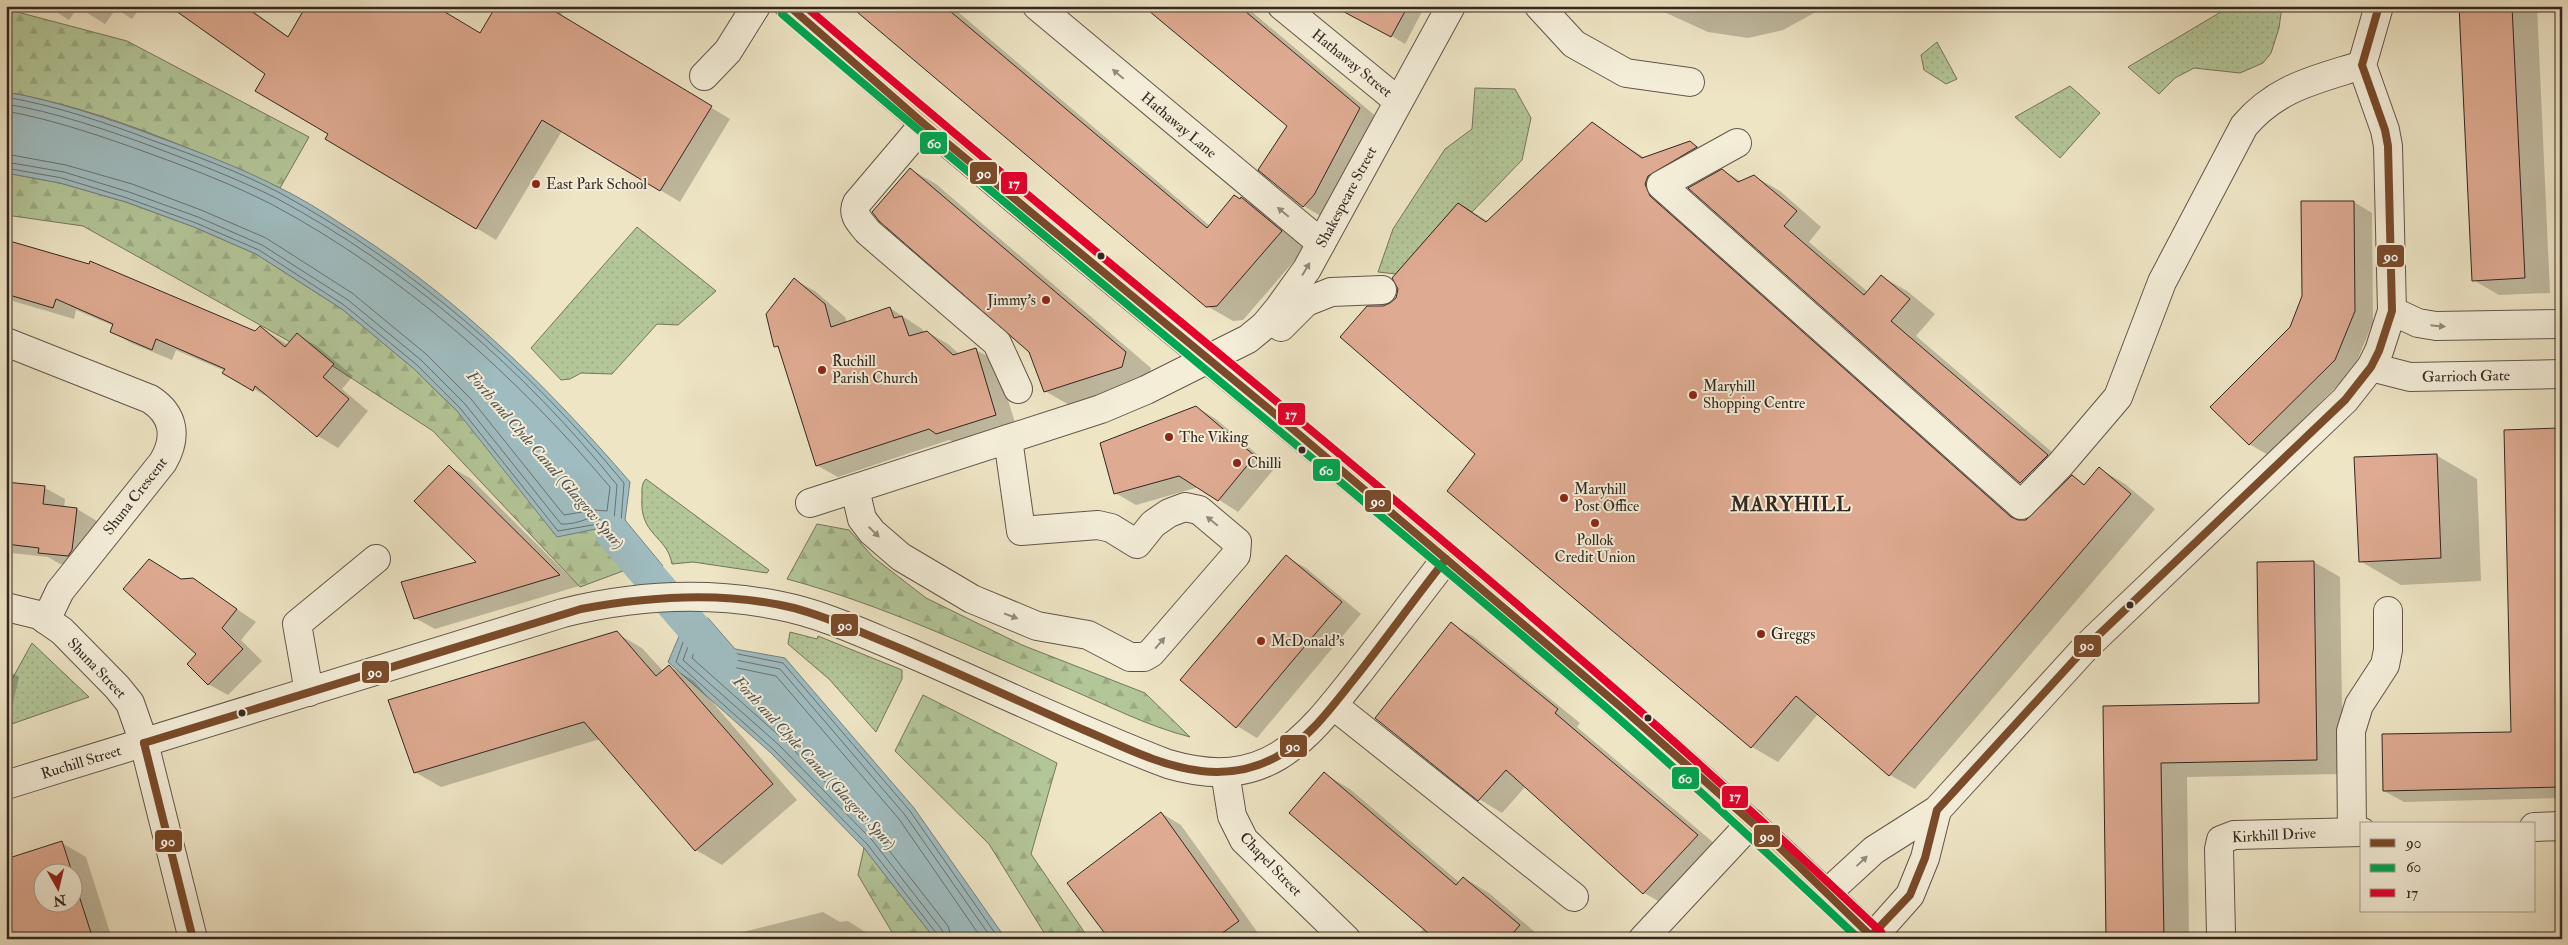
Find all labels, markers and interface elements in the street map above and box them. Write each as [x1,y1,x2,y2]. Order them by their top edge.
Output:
street label: Hathaway Street [1307,25,1396,102]
one-way arrow [1112,69,1125,80]
street label: Hathaway Lane [1137,88,1220,163]
line badge: 60 [919,131,948,155]
text: 60 [927,135,941,152]
street label: Shakespeare Street [1312,143,1382,252]
line badge: 90 [969,161,998,185]
text: 90 [975,165,991,182]
line badge: 17 [1000,171,1028,195]
place label: East Park School [546,175,647,194]
text: 17 [1008,175,1020,192]
marker: East Park School [530,178,542,190]
one-way arrow [1277,206,1290,217]
line badge: 90 [2376,244,2405,268]
text: 90 [2382,248,2398,265]
unlabelled marker [1096,251,1106,261]
one-way arrow [1302,262,1311,275]
place label: Jimmy's [986,291,1036,311]
marker: Jimmy's [1040,294,1052,306]
one-way arrow [2430,322,2446,330]
place label: Ruchill Parish Church [832,352,918,388]
marker: Ruchill Parish Church [816,364,828,376]
water label: Forth and Clyde Canal (Glasgow Spur) [462,366,628,553]
street label: Garrioch Gate [2422,366,2510,387]
place label: Maryhill Shopping Centre [1703,377,1805,414]
marker: Maryhill Shopping Centre [1687,389,1699,401]
line badge: 17 [1277,402,1306,426]
text: 17 [1285,406,1297,423]
place label: The Viking [1179,428,1249,447]
marker: The Viking [1163,431,1175,443]
unlabelled marker [1297,445,1307,455]
street label: Shuna Crescent [99,453,172,539]
place label: Chilli [1247,454,1282,473]
marker: Chilli [1231,457,1243,469]
line badge: 60 [1312,458,1341,482]
text: 60 [1319,462,1333,479]
place label: Maryhill Post Office [1574,480,1639,516]
line badge: 90 [1364,489,1392,513]
marker: Maryhill Post Office [1558,492,1570,504]
district label: MARYHILL [1729,492,1852,517]
text: 90 [1369,493,1385,510]
one-way arrow [1206,515,1219,526]
marker: Pollok Credit Union [1589,517,1601,529]
one-way arrow [867,526,879,538]
place label: Pollok Credit Union [1555,531,1636,567]
unlabelled marker [2125,600,2135,610]
line badge: 90 [830,613,859,637]
one-way arrow [1004,613,1019,620]
text: 90 [836,617,852,634]
place label: Greggs [1771,625,1815,644]
marker: Greggs [1755,628,1767,640]
place label: McDonald's [1271,632,1344,651]
street label: Shuna Street [63,634,130,703]
line badge: 90 [2073,634,2102,658]
marker: McDonald's [1255,635,1267,647]
one-way arrow [1154,637,1166,649]
text: 90 [2078,637,2094,654]
line badge: 90 [361,660,390,684]
text: 90 [366,664,382,681]
water label: Forth and Clyde Canal (Glasgow Spur) [728,671,900,854]
unlabelled marker [237,708,247,718]
unlabelled marker [1643,713,1653,723]
line badge: 90 [1279,734,1308,758]
text: 90 [1284,738,1300,755]
street label: Ruchill Street [39,741,124,784]
line badge: 60 [1671,766,1700,790]
text: 60 [1678,770,1692,787]
line badge: 17 [1721,785,1749,809]
text: 17 [1729,788,1741,805]
legend [2360,822,2536,912]
line badge: 90 [1753,824,1781,848]
street label: Kirkhill Drive [2232,824,2317,847]
street label: Chapel Street [1235,828,1306,901]
text: 90 [1758,828,1774,845]
line badge: 90 [154,829,183,853]
text: 90 [159,833,175,850]
text: 90 [2405,834,2421,853]
one-way arrow [1856,855,1868,867]
text: 60 [2406,858,2421,877]
north arrow [32,862,82,912]
text: 17 [2406,884,2418,903]
text: N [52,891,68,910]

